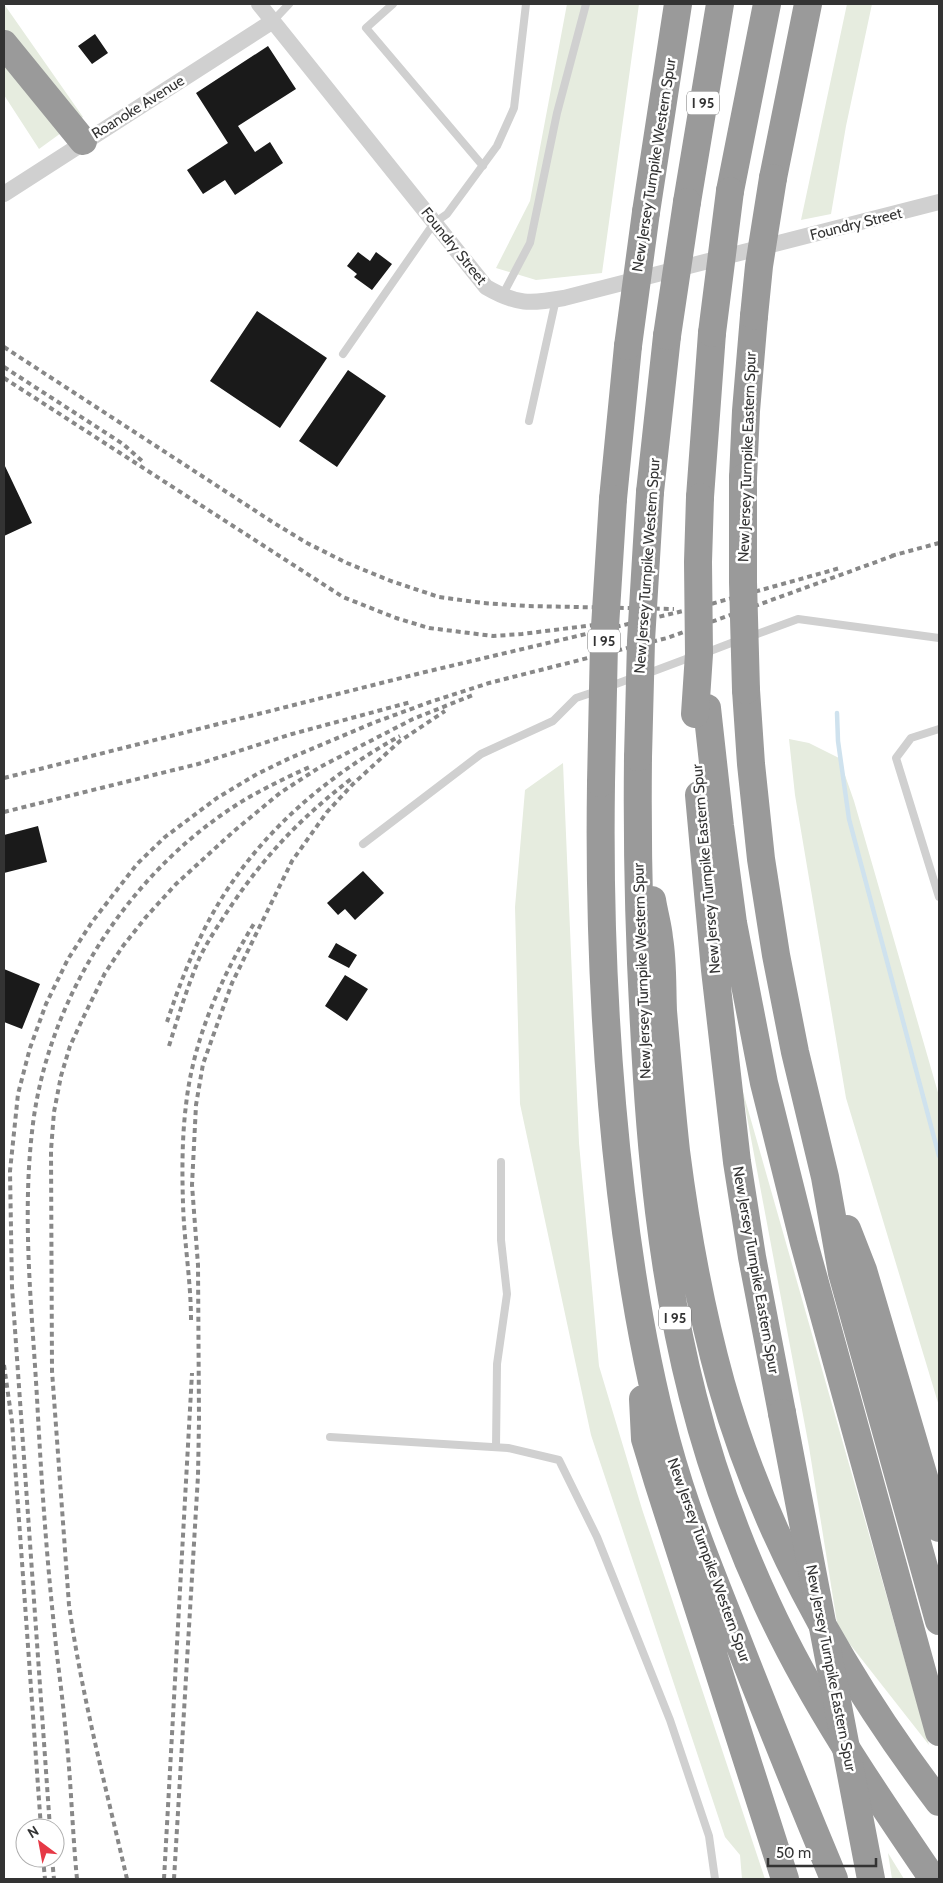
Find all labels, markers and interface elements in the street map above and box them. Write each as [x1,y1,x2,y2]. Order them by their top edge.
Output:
street label: New Jersey Turnpike Western Spur [628,57,680,273]
street label: Roanoke Avenue [88,71,188,143]
road number: I 95 [687,92,719,115]
street label: Foundry Street [417,204,491,288]
street label: Foundry Street [808,204,904,244]
street label: New Jersey Turnpike Eastern Spur [734,351,760,562]
street label: New Jersey Turnpike Western Spur [630,457,664,674]
road number: I 95 [588,630,620,652]
street label: New Jersey Turnpike Eastern Spur [688,763,724,975]
street label: New Jersey Turnpike Western Spur [629,862,655,1079]
street label: New Jersey Turnpike Eastern Spur [729,1165,783,1375]
road number: I 95 [659,1306,691,1330]
street label: New Jersey Turnpike Western Spur [664,1455,754,1665]
street label: New Jersey Turnpike Eastern Spur [802,1563,860,1773]
north arrow [15,1818,65,1868]
text: N [24,1822,42,1842]
scale bar [768,1836,876,1868]
text: 50 m [776,1844,811,1862]

